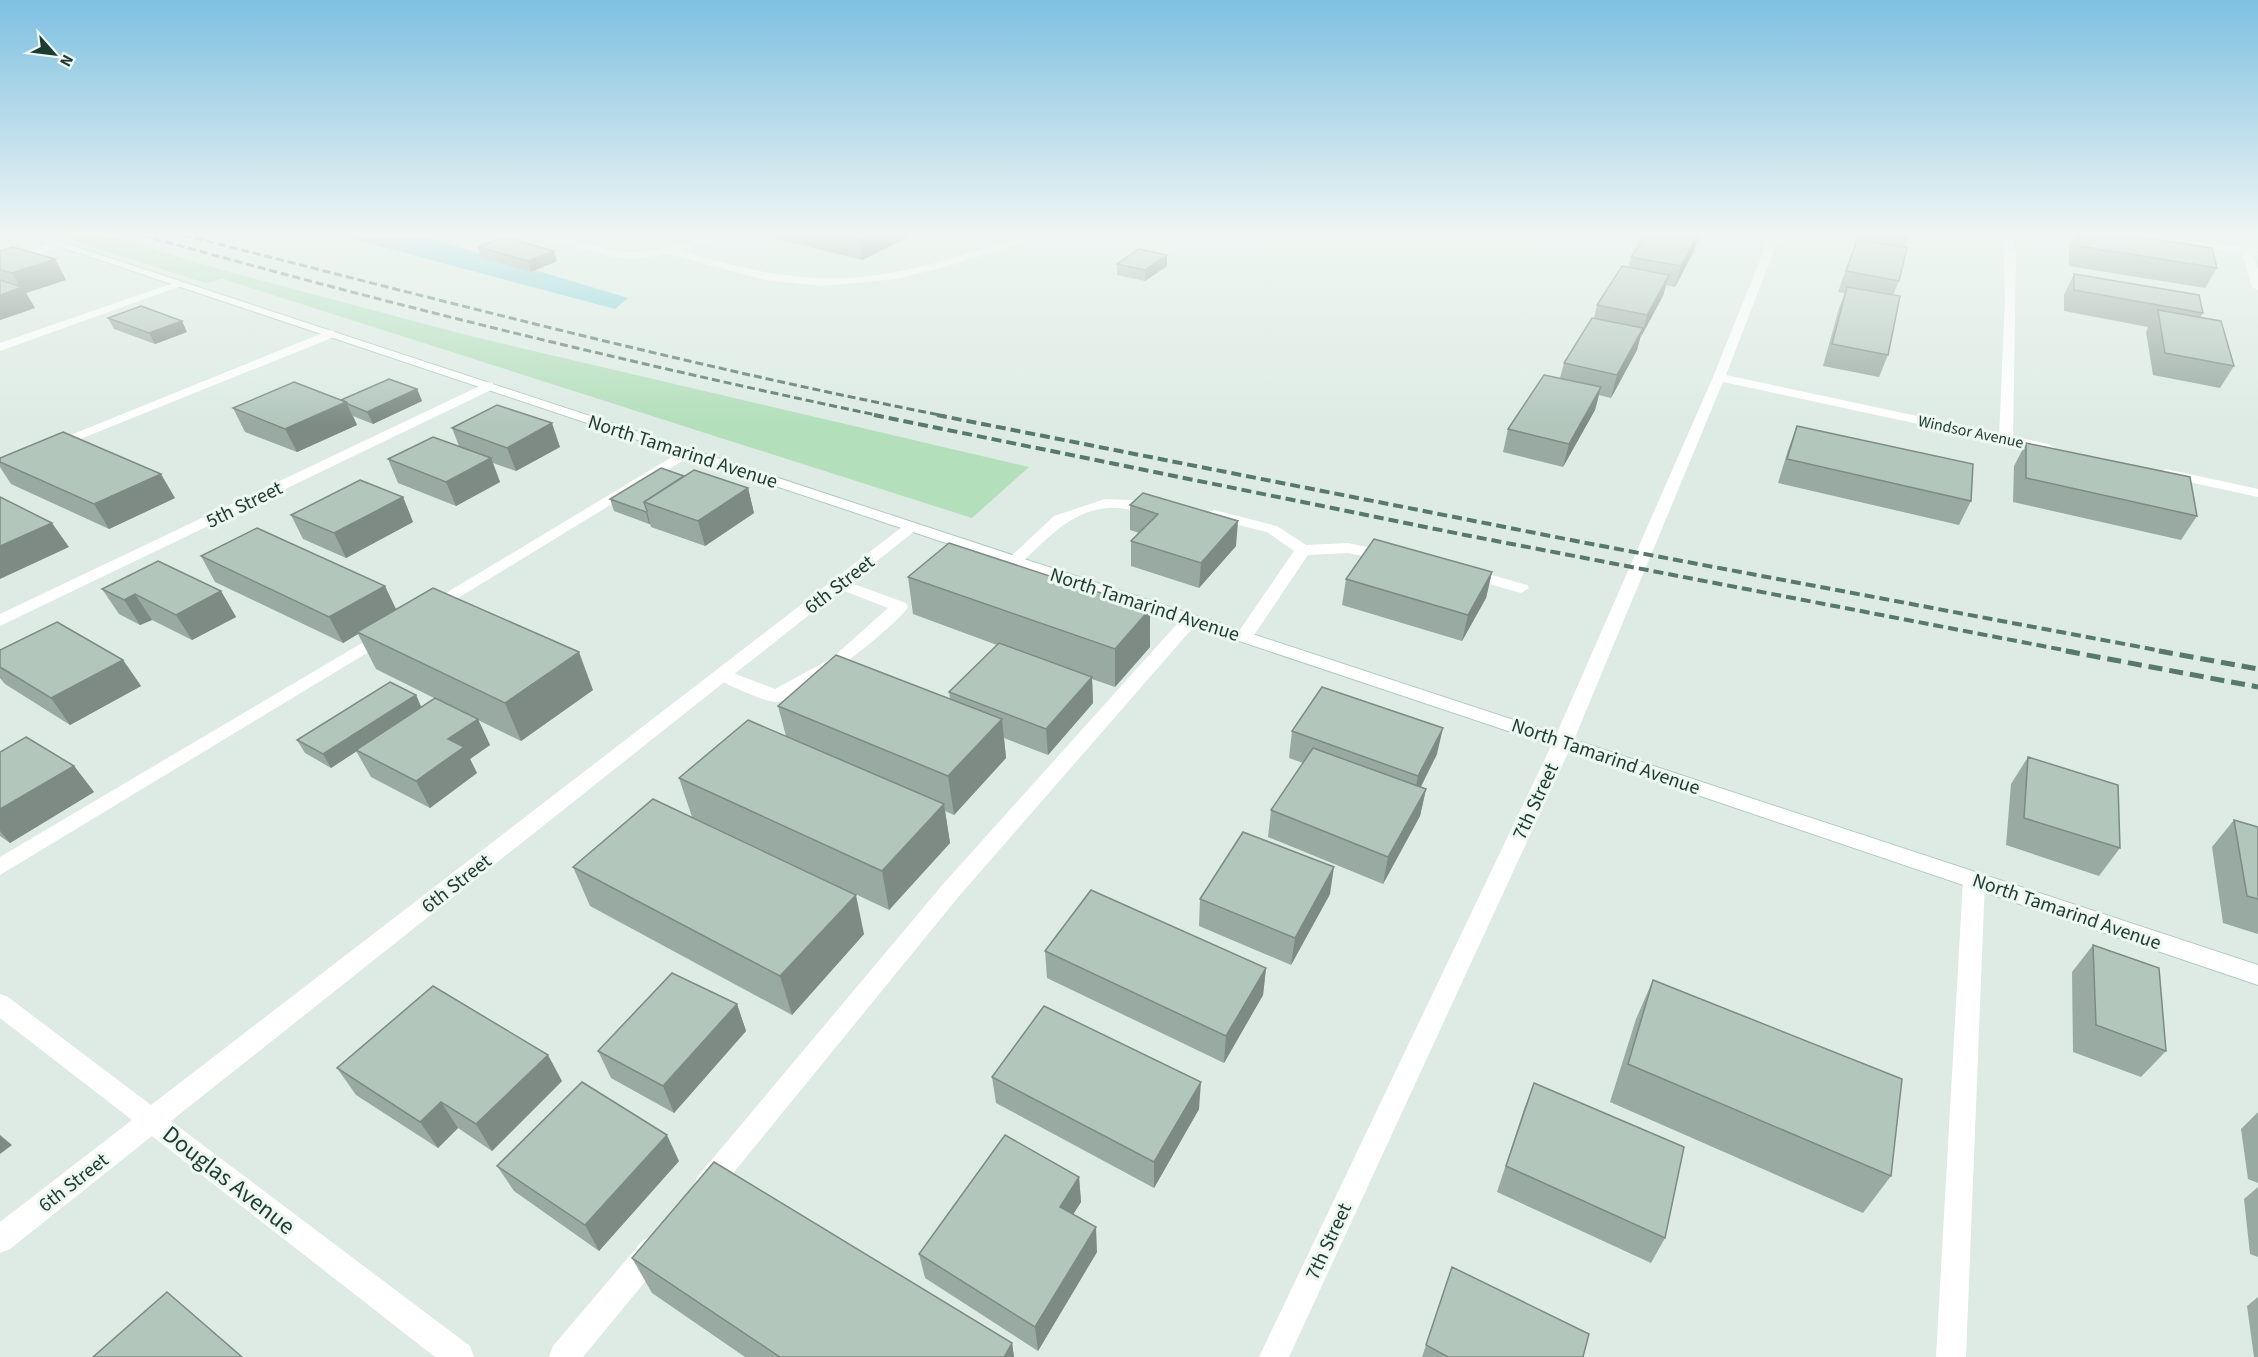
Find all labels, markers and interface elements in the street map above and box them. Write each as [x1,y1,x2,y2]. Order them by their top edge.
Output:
north arrow [24,24,84,84]
text: N [54,51,79,70]
street label: North Tamarind Avenue [584,408,781,496]
street label: Windsor Avenue [1916,410,2026,454]
street label: 5th Street [202,474,288,535]
street label: 6th Street [799,548,881,621]
street label: North Tamarind Avenue [1046,561,1243,649]
street label: North Tamarind Avenue [1508,711,1704,802]
street label: 7th Street [1506,758,1566,844]
street label: 6th Street [416,847,498,920]
street label: North Tamarind Avenue [1969,866,2165,957]
street label: Douglas Avenue [155,1117,302,1243]
street label: 6th Street [33,1146,115,1219]
street label: 7th Street [1299,1198,1359,1284]

